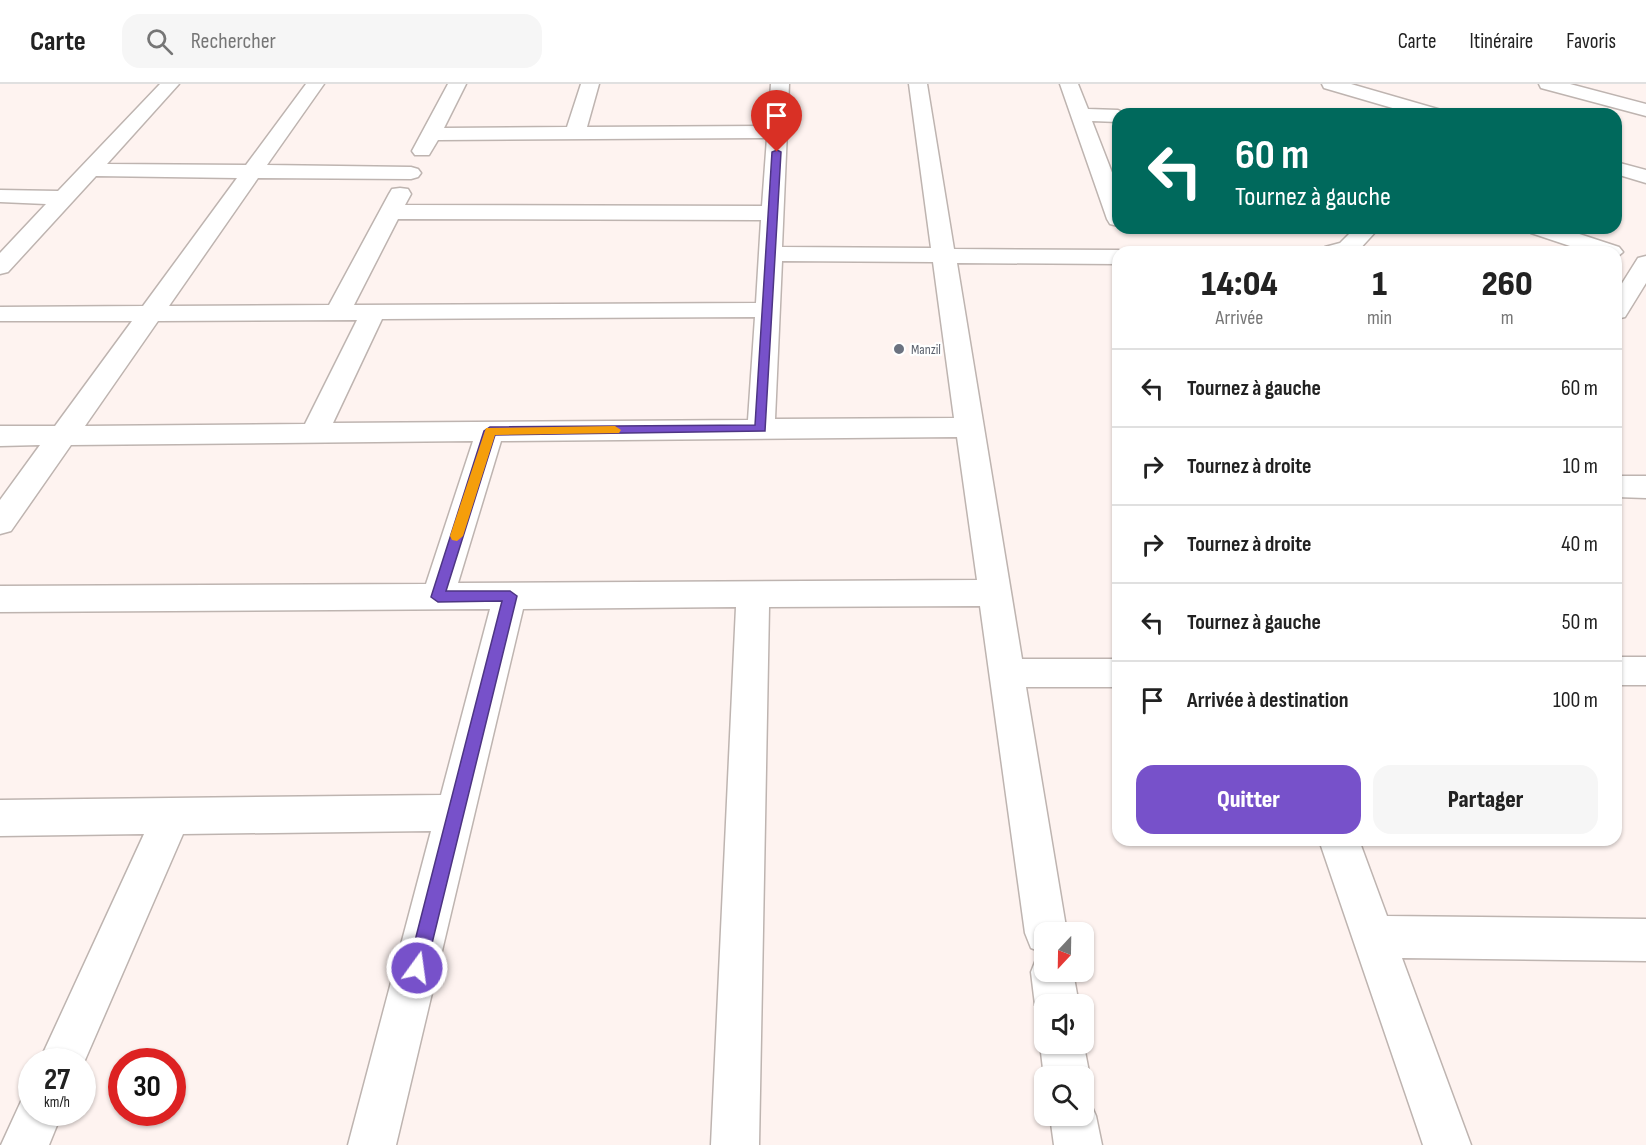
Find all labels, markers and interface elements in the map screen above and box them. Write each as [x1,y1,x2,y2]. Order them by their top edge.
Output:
search box [122,14,542,68]
text: Carte [30,25,86,58]
icon: search [143,25,176,58]
text: Rechercher [191,28,276,55]
text: Carte [1398,29,1437,54]
text: Itinéraire [1470,29,1533,54]
text: Favoris [1566,29,1616,54]
pin [751,90,802,152]
icon: arrive [760,99,793,132]
text: 60 m [1235,130,1309,181]
icon: left [1136,132,1214,210]
text: Tournez à gauche [1235,181,1391,213]
text: 14:04 [1201,263,1278,306]
text: 1 [1372,263,1387,306]
text: 260 [1481,263,1533,306]
text: Arrivée [1216,306,1263,330]
text: min [1367,306,1392,330]
text: m [1501,306,1513,330]
place label: Manzil [911,341,941,358]
marker: Manzil [892,342,906,356]
icon: left [1136,372,1169,405]
text: Tournez à gauche [1187,375,1321,402]
text: 60 m [1561,375,1598,402]
icon: right [1136,450,1169,483]
text: Tournez à droite [1187,453,1312,480]
text: 10 m [1563,453,1598,480]
icon: right [1136,528,1169,561]
text: Tournez à droite [1187,531,1312,558]
text: 40 m [1561,531,1598,558]
icon: left [1136,606,1169,639]
text: Tournez à gauche [1187,609,1321,636]
text: 50 m [1562,609,1598,636]
icon: arrive [1136,684,1169,717]
text: Arrivée à destination [1187,687,1349,714]
text: 100 m [1553,687,1598,714]
button: Quitter [1136,765,1361,834]
button: Partager [1373,765,1598,834]
north arrow [1034,922,1094,982]
map controls [1034,922,1094,1126]
position arrow [385,936,449,1000]
button: sound [1034,994,1094,1054]
speed limit sign: 30 [108,1048,186,1126]
text: 27 [44,1062,70,1098]
button: search [1034,1066,1094,1126]
text: km/h [44,1093,70,1112]

